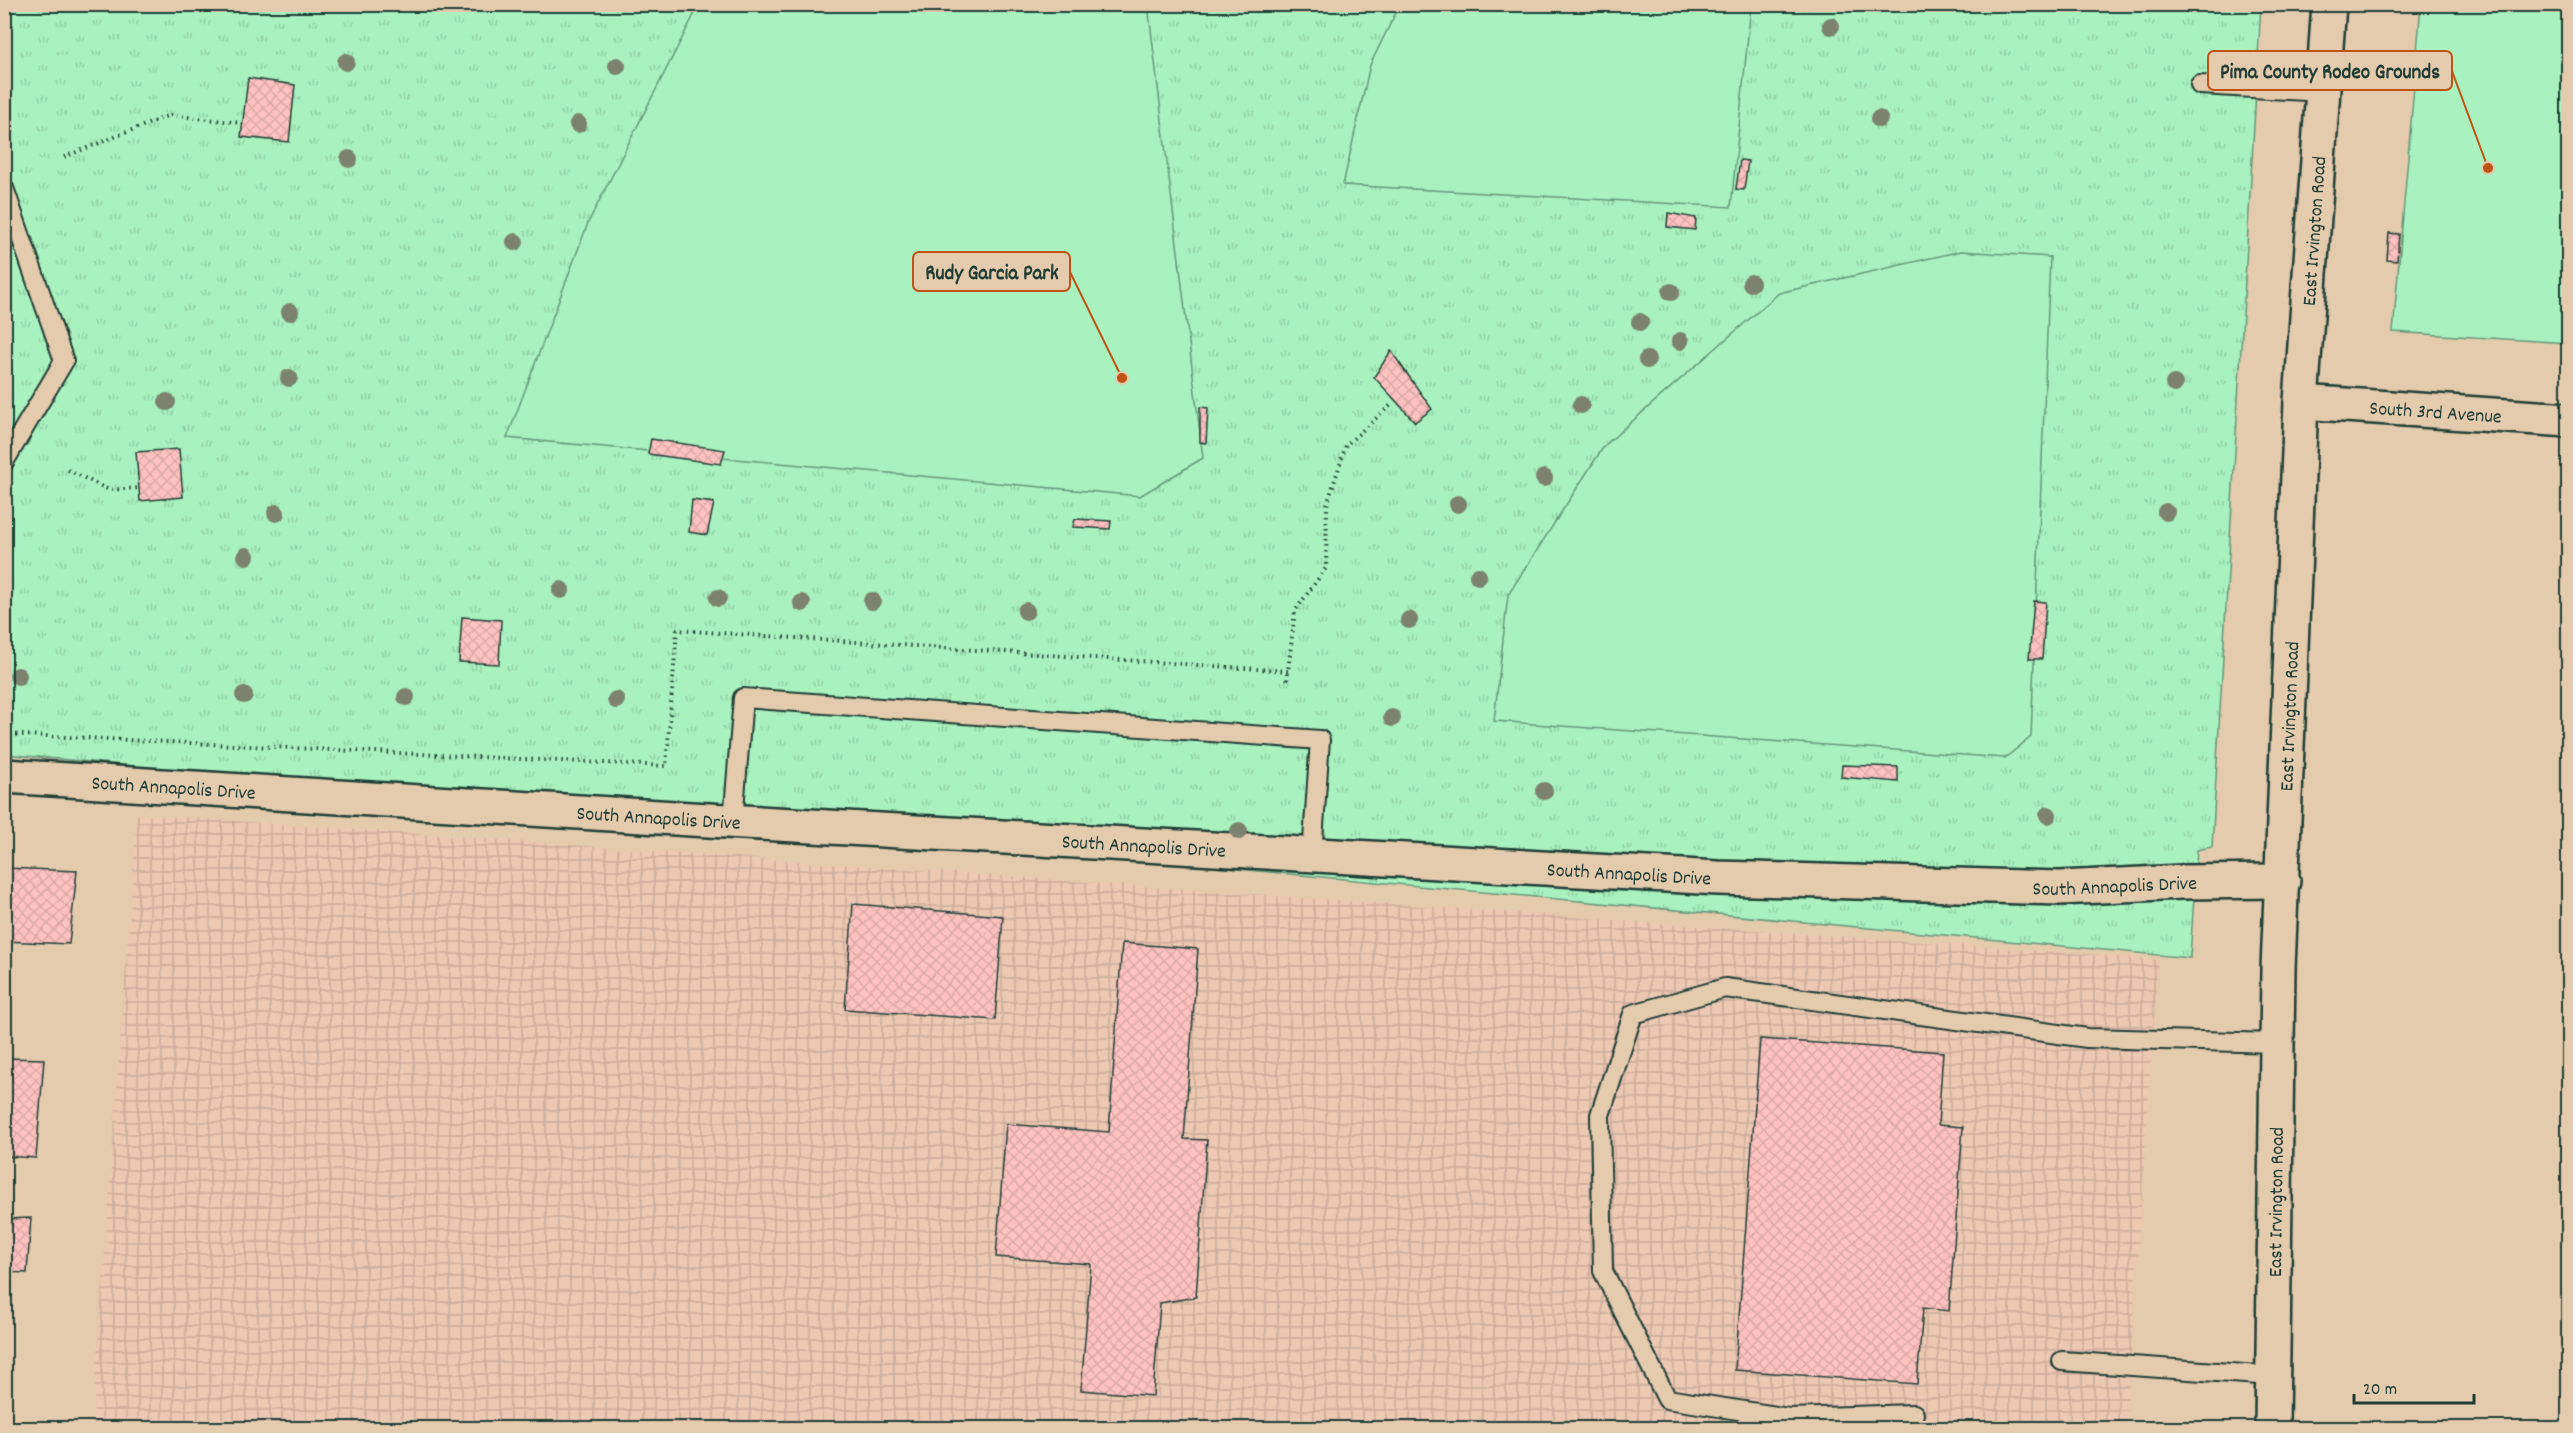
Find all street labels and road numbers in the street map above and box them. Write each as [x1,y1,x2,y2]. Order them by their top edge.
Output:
street label: East Irvington Road [2297,155,2335,307]
street label: South 3rd Avenue [2368,396,2503,433]
street label: East Irvington Road [2274,641,2308,792]
street label: South Annapolis Drive [91,771,257,809]
street label: South Annapolis Drive [576,801,742,839]
street label: South Annapolis Drive [1061,829,1227,867]
street label: South Annapolis Drive [1546,857,1712,895]
street label: South Annapolis Drive [2032,871,2197,905]
street label: East Irvington Road [2263,1127,2293,1277]

